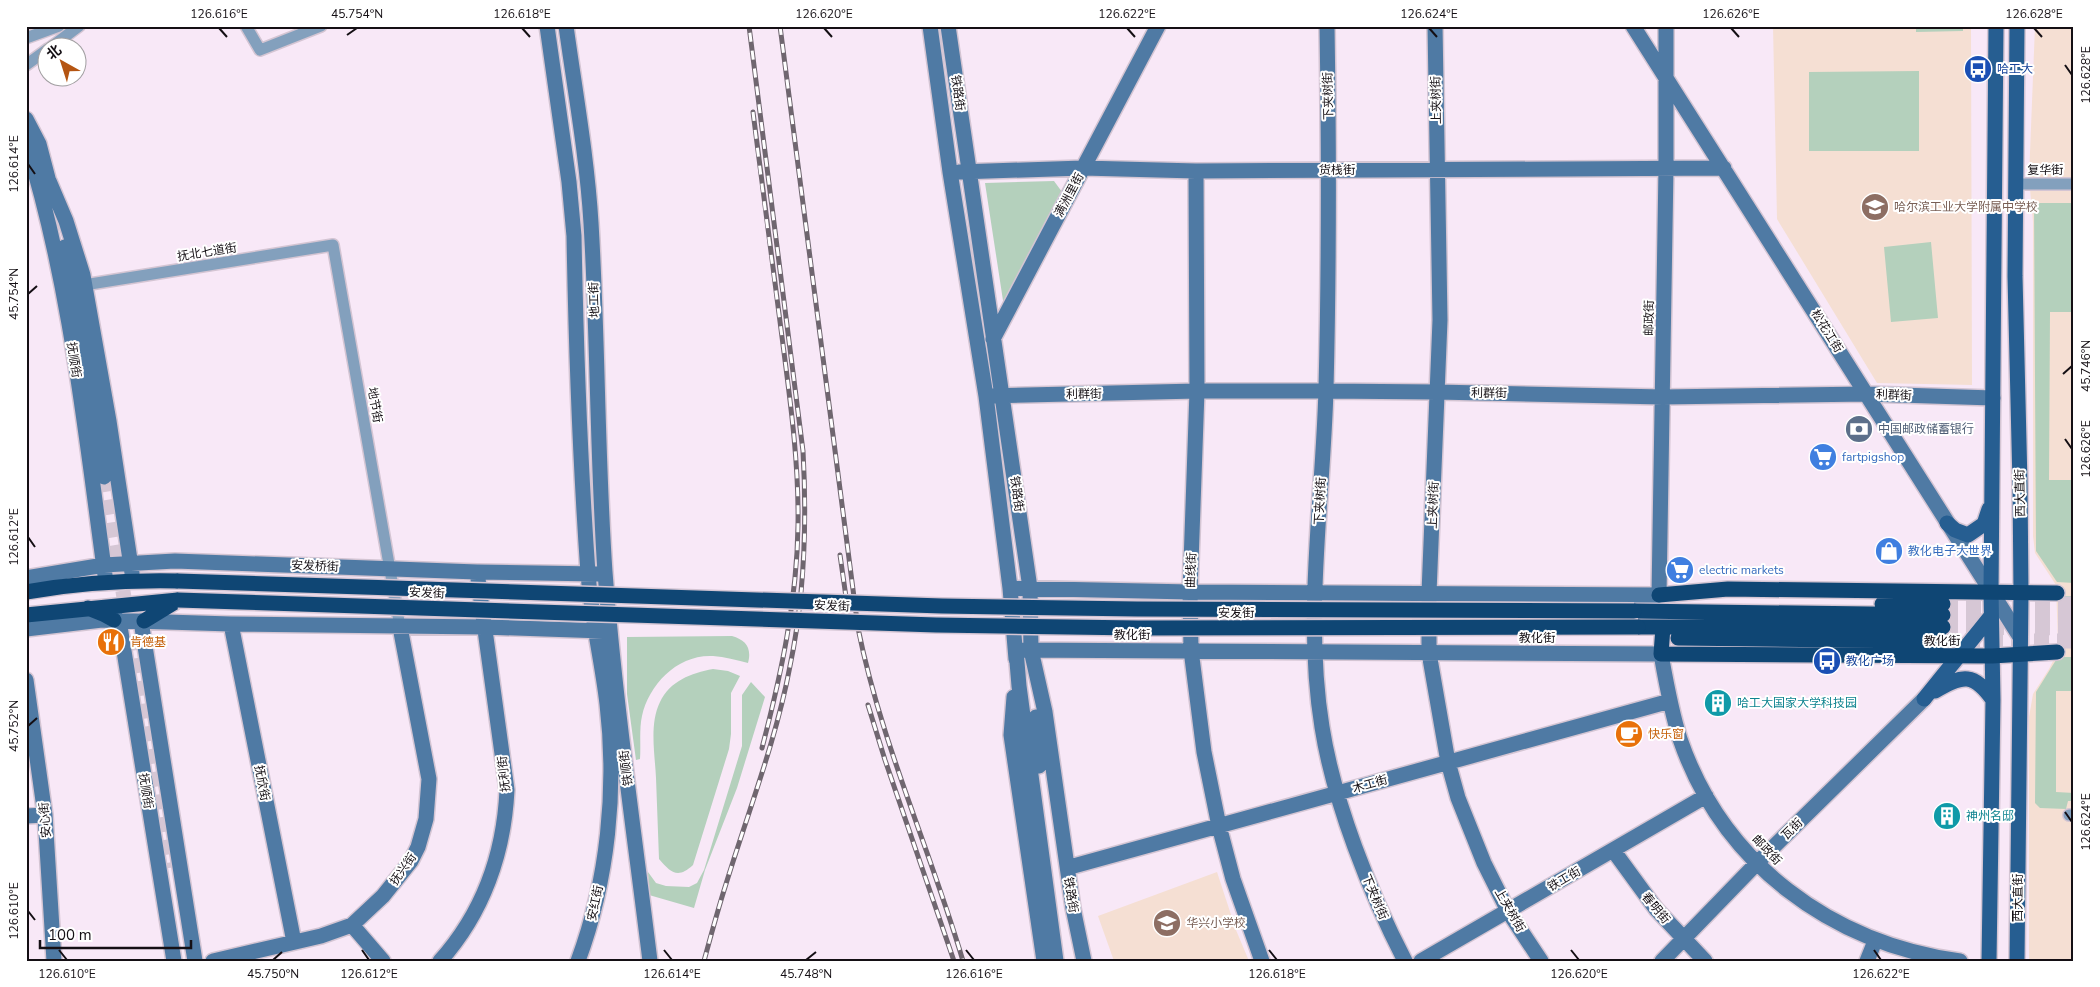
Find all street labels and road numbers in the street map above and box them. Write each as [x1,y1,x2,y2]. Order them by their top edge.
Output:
street label: 下夹树街 [1320,72,1336,120]
street label: 铁路街 [948,74,968,112]
street label: 上夹树街 [1428,76,1444,124]
street label: 货栈街 [1319,162,1355,178]
street label: 复华街 [2027,162,2063,178]
street label: 满洲里街 [1051,170,1087,220]
street label: 抚北七道街 [176,239,238,265]
street label: 地工街 [585,282,603,318]
street label: 邮政街 [1641,300,1657,336]
street label: 松花江街 [1807,306,1847,356]
street label: 抚顺街 [63,341,85,379]
street label: 利群街 [1471,385,1507,401]
street label: 地节街 [364,386,386,424]
street label: 利群街 [1066,386,1102,402]
street label: 利群街 [1876,386,1912,404]
street label: 西大直街 [2012,469,2028,517]
street label: 铁路街 [1007,475,1027,513]
street label: 下夹树街 [1311,477,1329,525]
street label: 上夹树街 [1424,481,1442,529]
street label: 曲线街 [1182,552,1200,588]
street label: 安发桥街 [291,557,339,575]
street label: 安发街 [409,584,445,602]
street label: 安发街 [814,597,850,615]
street label: 安发街 [1218,605,1254,621]
street label: 教化街 [1114,627,1150,643]
street label: 教化街 [1519,630,1555,646]
street label: 教化街 [1924,633,1960,649]
street label: 铁顺街 [616,749,636,787]
street label: 抚利街 [494,755,514,793]
street label: 抚欣街 [251,764,273,802]
street label: 木工街 [1350,771,1390,797]
street label: 抚顺街 [135,772,157,810]
street label: 安心街 [35,801,55,839]
street label: 瓦街 [1778,815,1806,843]
street label: 邮政街 [1749,831,1785,869]
street label: 抚兴街 [386,850,420,888]
street label: 铁工街 [1544,863,1584,895]
street label: 下夹树街 [1358,872,1392,922]
street label: 西大直街 [2010,874,2026,922]
street label: 铁路街 [1060,876,1082,914]
street label: 安红街 [583,884,607,922]
street label: 上夹树街 [1491,885,1529,935]
street label: 春明街 [1638,889,1674,927]

